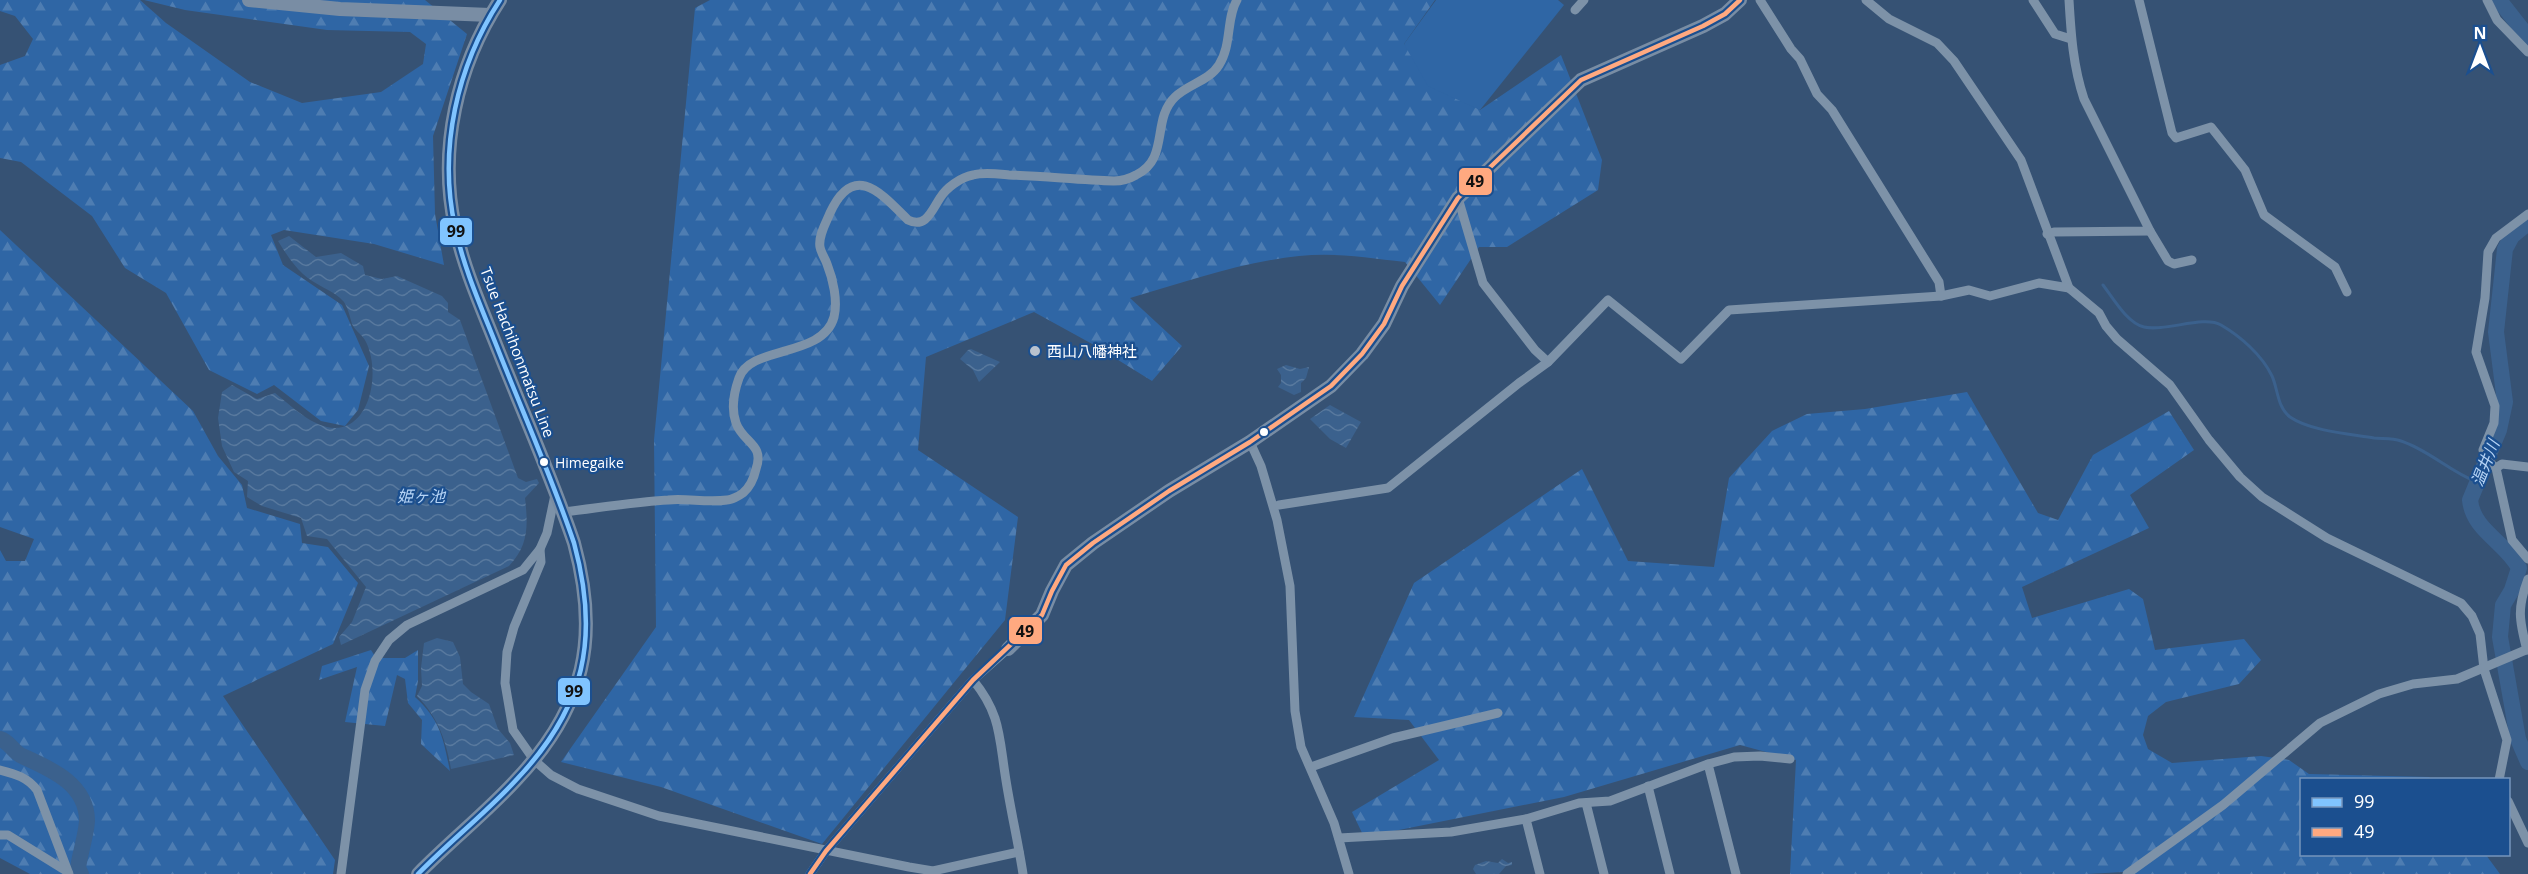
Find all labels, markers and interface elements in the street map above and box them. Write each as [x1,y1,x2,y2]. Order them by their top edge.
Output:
north arrow [2450,18,2510,78]
text: N [2473,22,2487,44]
line badge: 49 [1458,167,1493,196]
text: 49 [1466,170,1484,192]
line badge: 99 [439,217,473,246]
text: 99 [447,220,465,242]
street label: Tsue Hachihonmatsu Line [476,264,560,440]
place label: 西山八幡神社 [1047,341,1137,361]
marker: 西山八幡神社 [1028,344,1042,358]
unlabelled marker [1258,426,1270,438]
water label: 温井川 [2466,435,2505,489]
place label: Himegaike [555,453,624,472]
marker: Himegaike [538,456,550,468]
water label: 姫ヶ池 [397,485,447,507]
line badge: 49 [1008,616,1043,645]
text: 49 [1016,620,1034,642]
line badge: 99 [557,677,591,706]
text: 99 [565,680,583,702]
legend [2300,778,2510,856]
text: 99 [2354,789,2375,813]
text: 49 [2354,819,2375,843]

